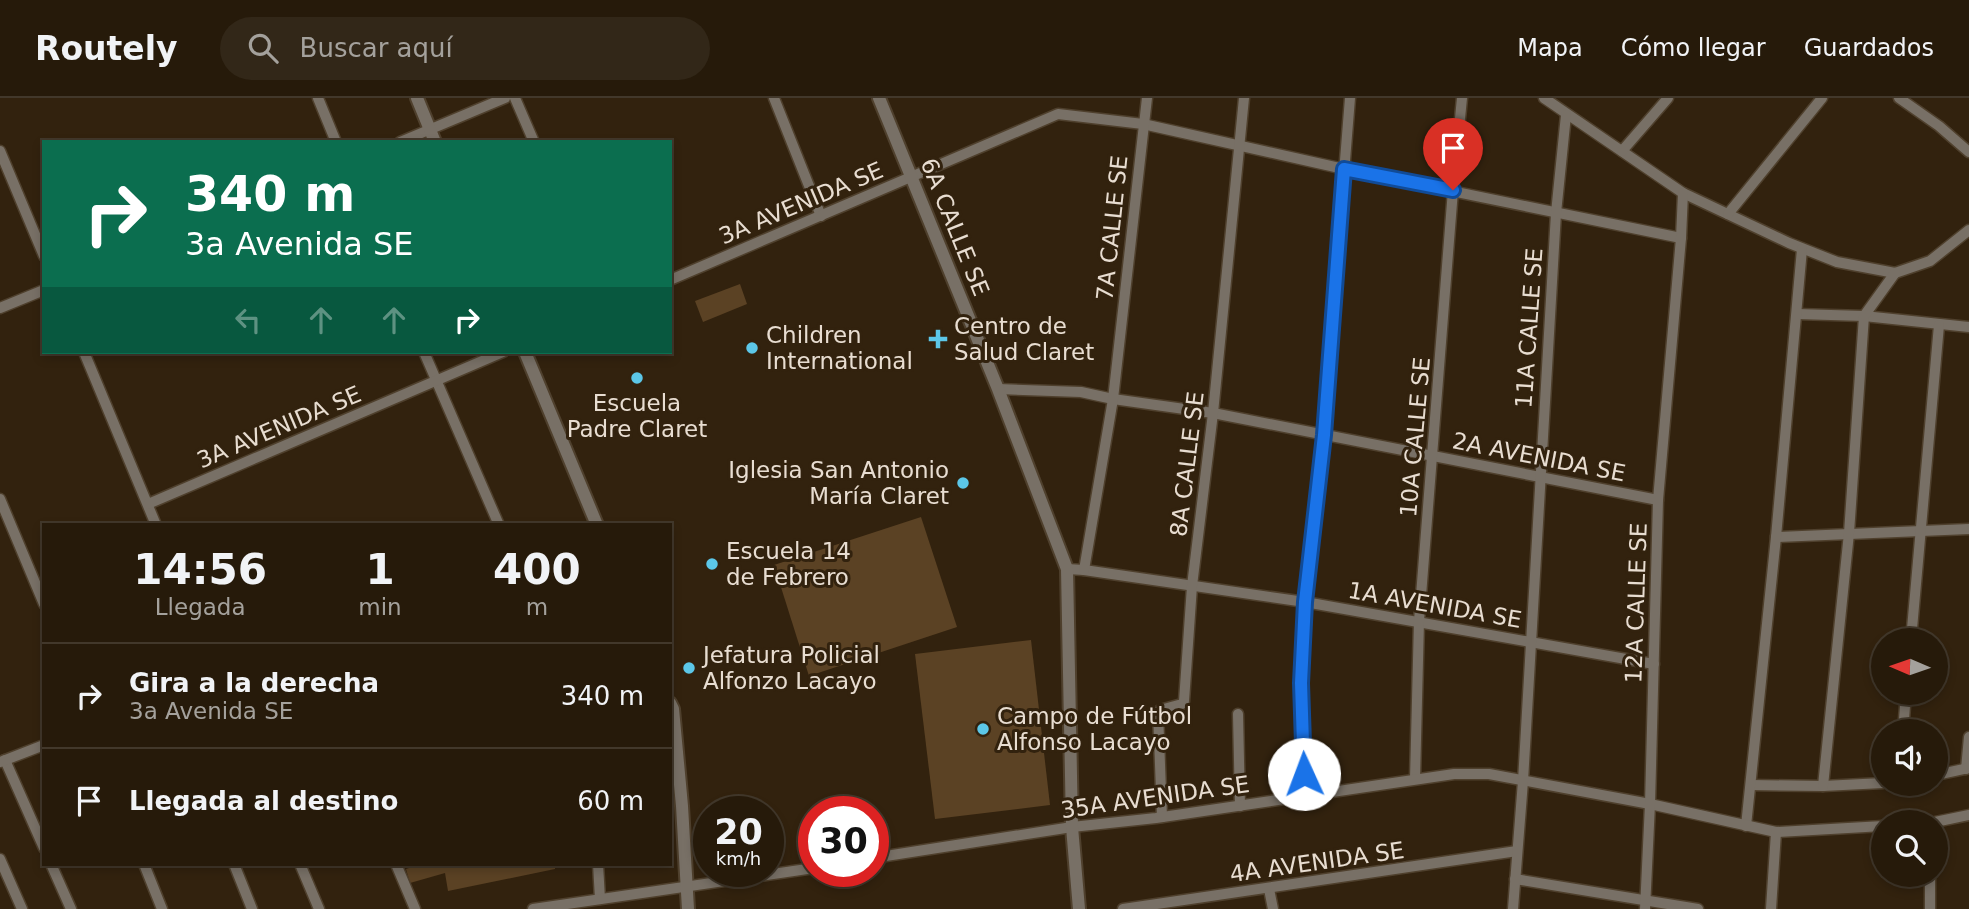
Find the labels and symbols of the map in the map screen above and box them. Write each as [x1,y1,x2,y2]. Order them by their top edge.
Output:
pin [1423,118,1483,190]
street label: 6A CALLE SE [916,154,994,300]
street label: 7A CALLE SE [1091,154,1133,302]
street label: 3A AVENIDA SE [715,157,887,249]
street label: 11A CALLE SE [1510,247,1548,409]
place label: Centro de Salud Claret [954,313,1094,365]
place label: Children International [766,322,913,374]
marker: Centro de Salud Claret [928,329,948,349]
marker: Children International [744,340,760,356]
street label: 10A CALLE SE [1395,356,1435,518]
marker: Escuela Padre Claret [629,370,645,386]
street label: 3A AVENIDA SE [193,381,365,473]
place label: Escuela Padre Claret [567,390,707,442]
street label: 8A CALLE SE [1165,390,1209,538]
street label: 2A AVENIDA SE [1450,427,1628,487]
place label: Iglesia San Antonio María Claret [728,457,949,509]
marker: Iglesia San Antonio María Claret [955,475,971,491]
street label: 12A CALLE SE [1620,522,1652,684]
place label: Escuela 14 de Febrero [726,538,851,590]
marker: Escuela 14 de Febrero [704,556,720,572]
street label: 1A AVENIDA SE [1346,577,1524,633]
north arrow [1871,628,1948,705]
place label: Jefatura Policial Alfonzo Lacayo [701,642,880,694]
marker: Jefatura Policial Alfonzo Lacayo [681,660,697,676]
place label: Campo de Fútbol Alfonso Lacayo [997,703,1192,755]
marker: Campo de Fútbol Alfonso Lacayo [975,721,991,737]
position arrow [1267,737,1341,811]
street label: 35A AVENIDA SE [1059,771,1251,823]
speed limit sign: 30 [798,796,889,887]
street label: 4A AVENIDA SE [1228,837,1406,887]

